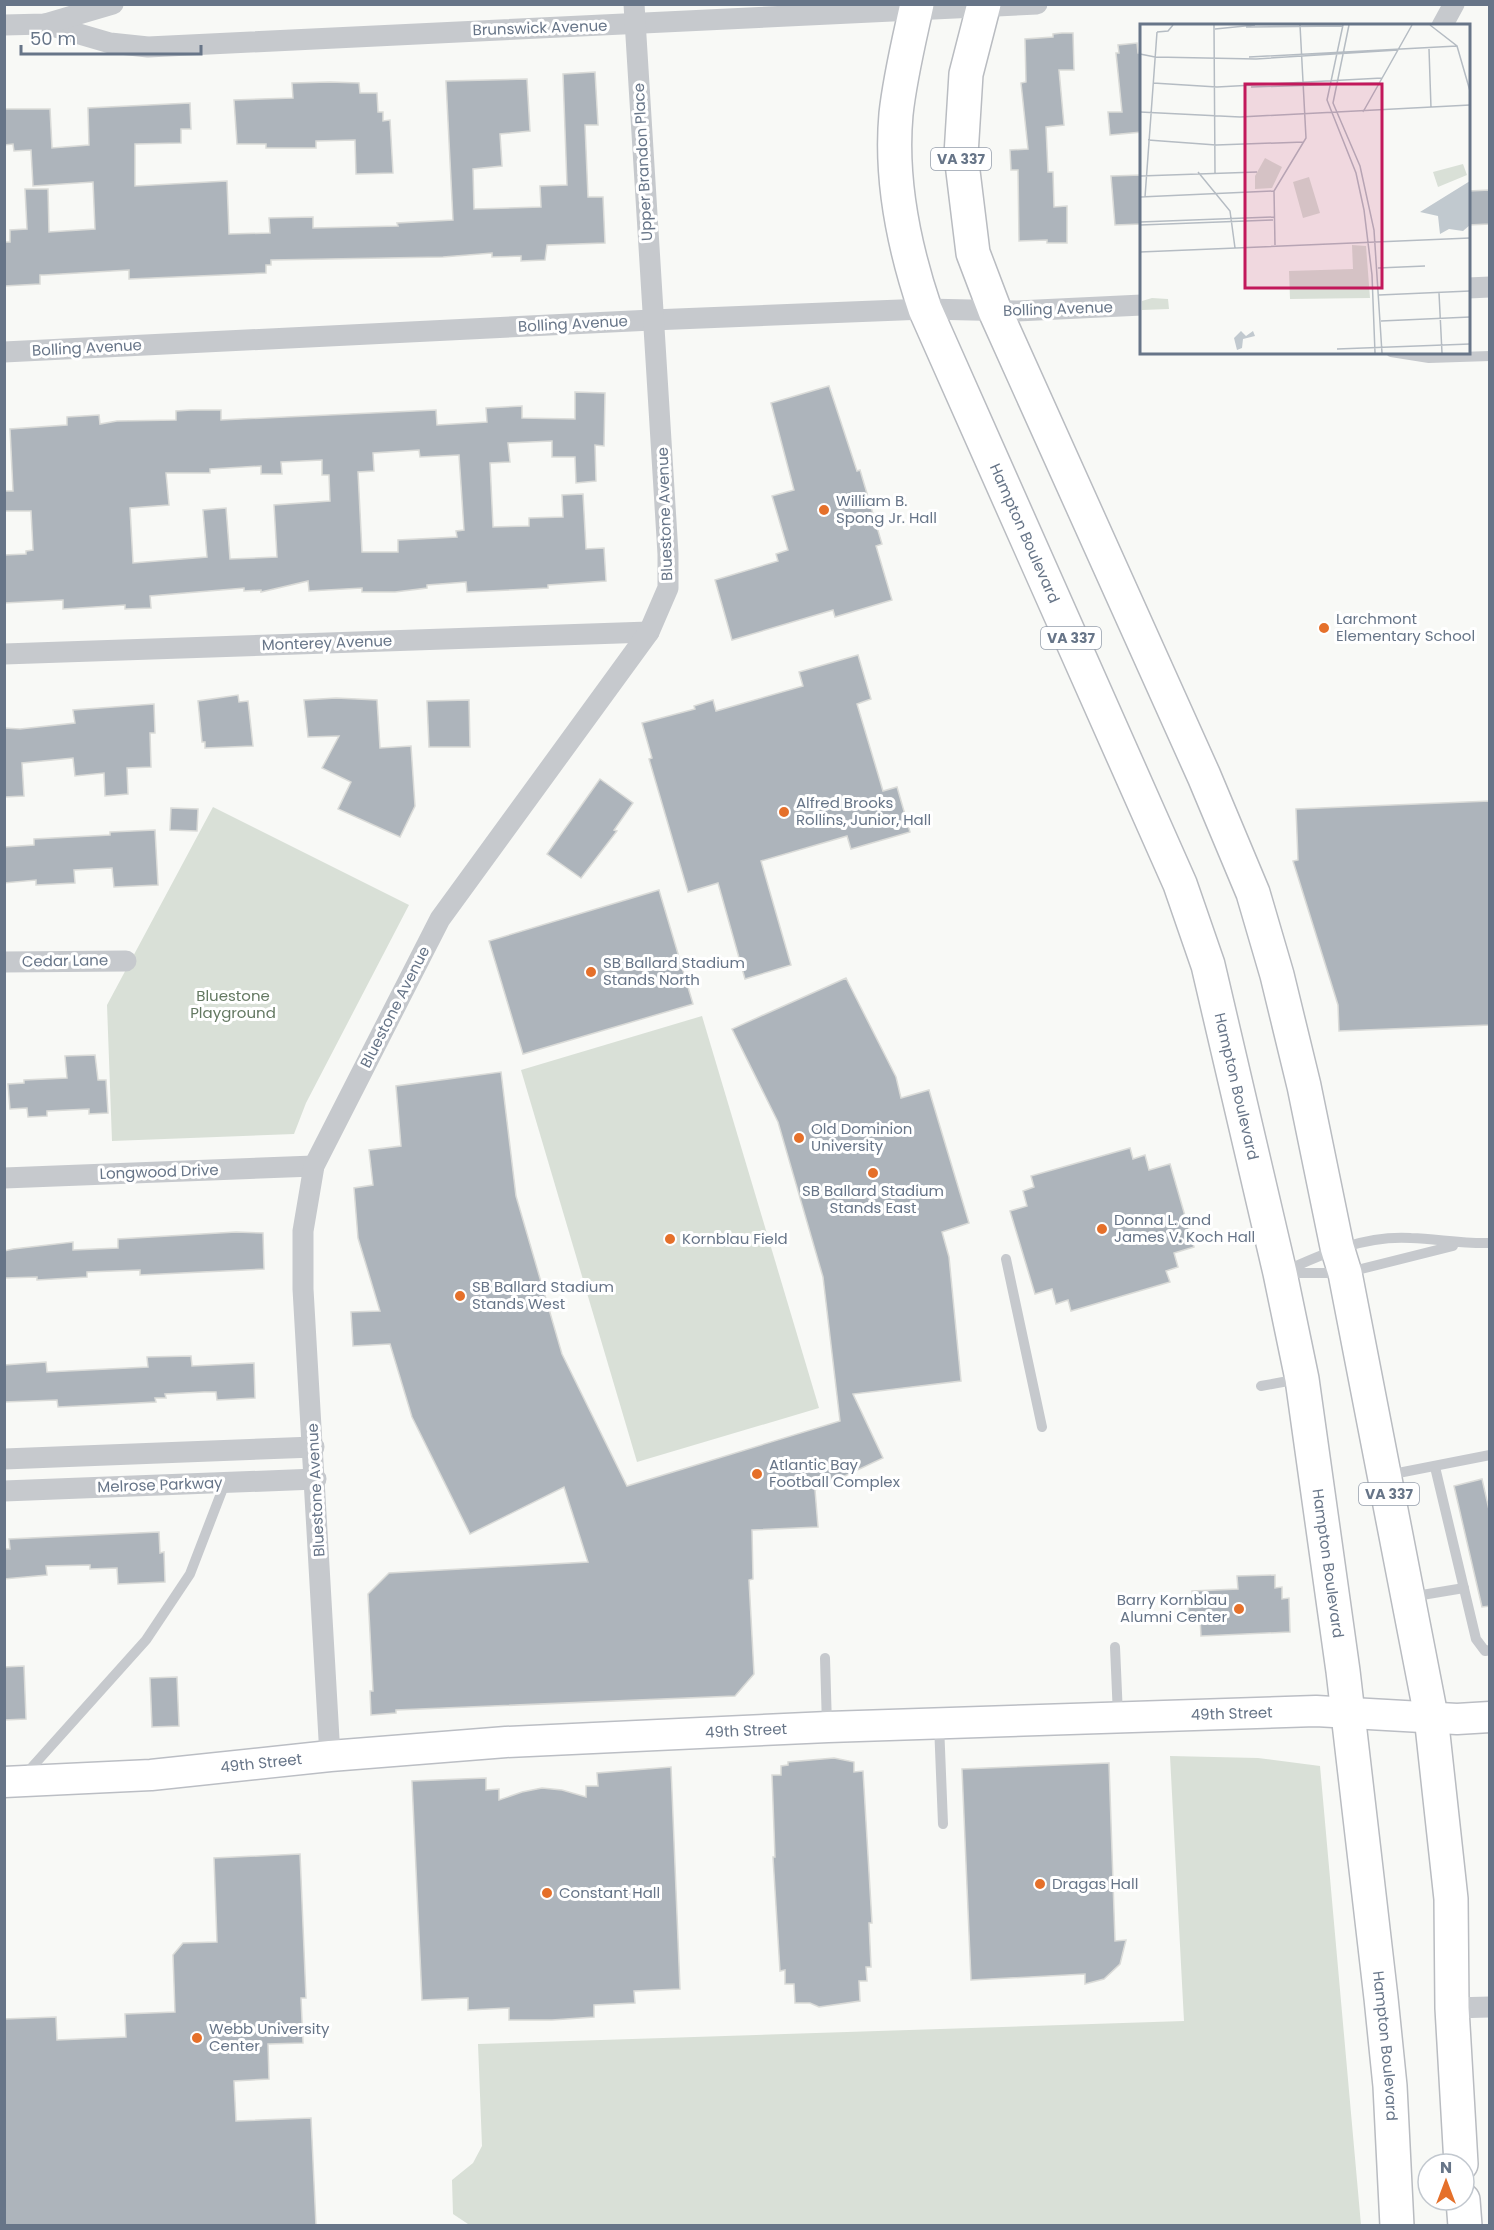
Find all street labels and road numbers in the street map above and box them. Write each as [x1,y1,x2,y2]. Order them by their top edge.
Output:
street label: Brunswick Avenue [472,15,608,40]
street label: Upper Brandon Place [628,83,657,242]
road number: VA 337 [931,148,991,170]
street label: Bolling Avenue [1003,296,1113,321]
street label: Bolling Avenue [518,310,628,337]
street label: Bolling Avenue [32,334,142,361]
street label: Bluestone Avenue [652,447,677,581]
street label: Hampton Boulevard [985,460,1065,606]
road number: VA 337 [1041,627,1101,649]
street label: Monterey Avenue [261,630,393,655]
street label: Bluestone Avenue [355,942,434,1071]
street label: Cedar Lane [22,949,108,972]
street label: Hampton Boulevard [1210,1011,1264,1162]
street label: Longwood Drive [99,1159,219,1184]
street label: Bluestone Avenue [302,1423,329,1557]
street label: Melrose Parkway [97,1472,223,1497]
road number: VA 337 [1359,1483,1419,1505]
street label: Hampton Boulevard [1308,1487,1349,1639]
street label: 49th Street [1190,1701,1273,1725]
street label: 49th Street [705,1718,787,1743]
street label: 49th Street [219,1748,303,1778]
street label: Hampton Boulevard [1368,1970,1403,2121]

